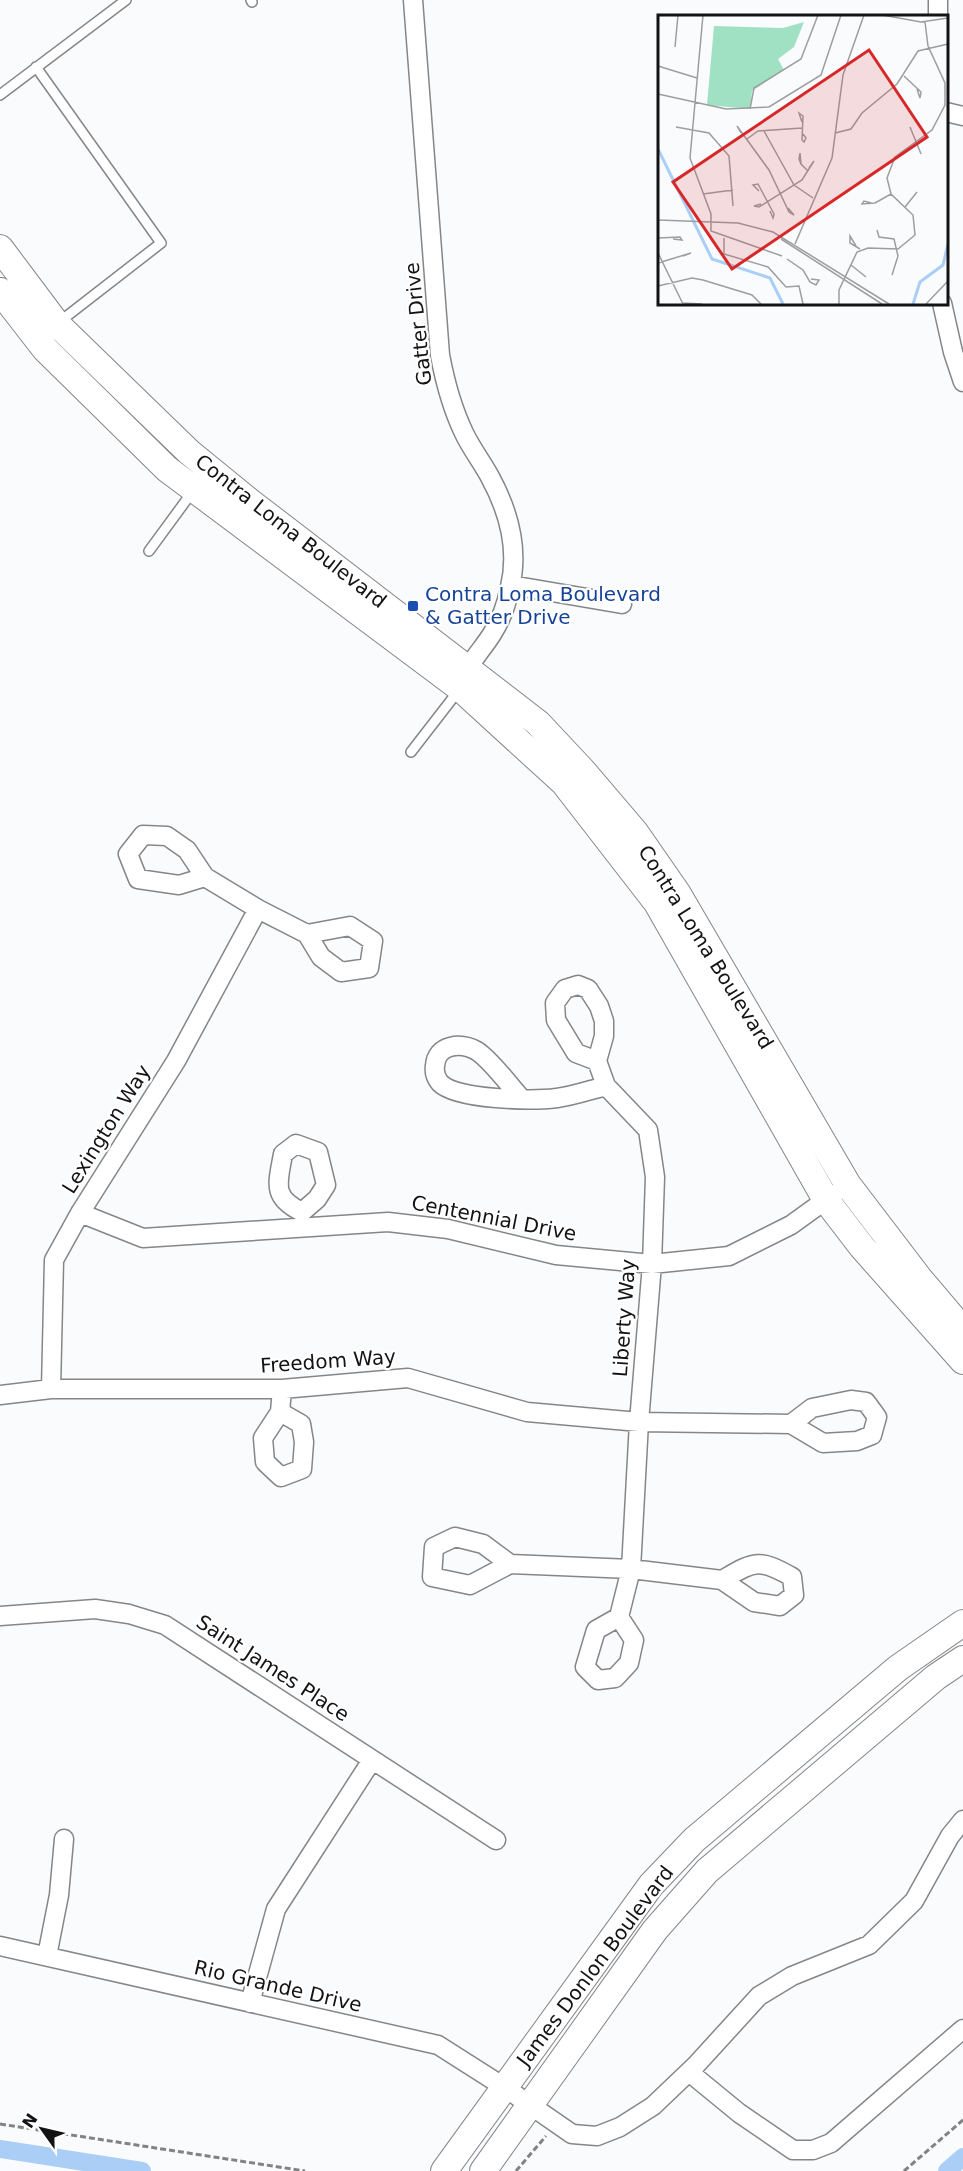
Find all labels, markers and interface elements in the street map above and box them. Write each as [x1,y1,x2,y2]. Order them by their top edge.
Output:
inset map [658,15,948,304]
street label: Gatter Drive [400,261,436,387]
street label: Contra Loma Boulevard [191,449,391,613]
place label: Contra Loma Boulevard & Gatter Drive [425,582,661,629]
marker: Contra Loma Boulevard & Gatter Drive [406,599,420,613]
street label: Contra Loma Boulevard [633,841,779,1053]
street label: Lexington Way [57,1060,155,1198]
street label: Centennial Drive [409,1190,579,1246]
street label: Liberty Way [608,1258,640,1378]
street label: Freedom Way [259,1344,397,1378]
street label: Saint James Place [192,1610,354,1726]
street label: James Donlon Boulevard [510,1861,678,2073]
street label: Rio Grande Drive [192,1955,364,2017]
north arrow [12,2099,72,2159]
text: N [18,2110,42,2132]

